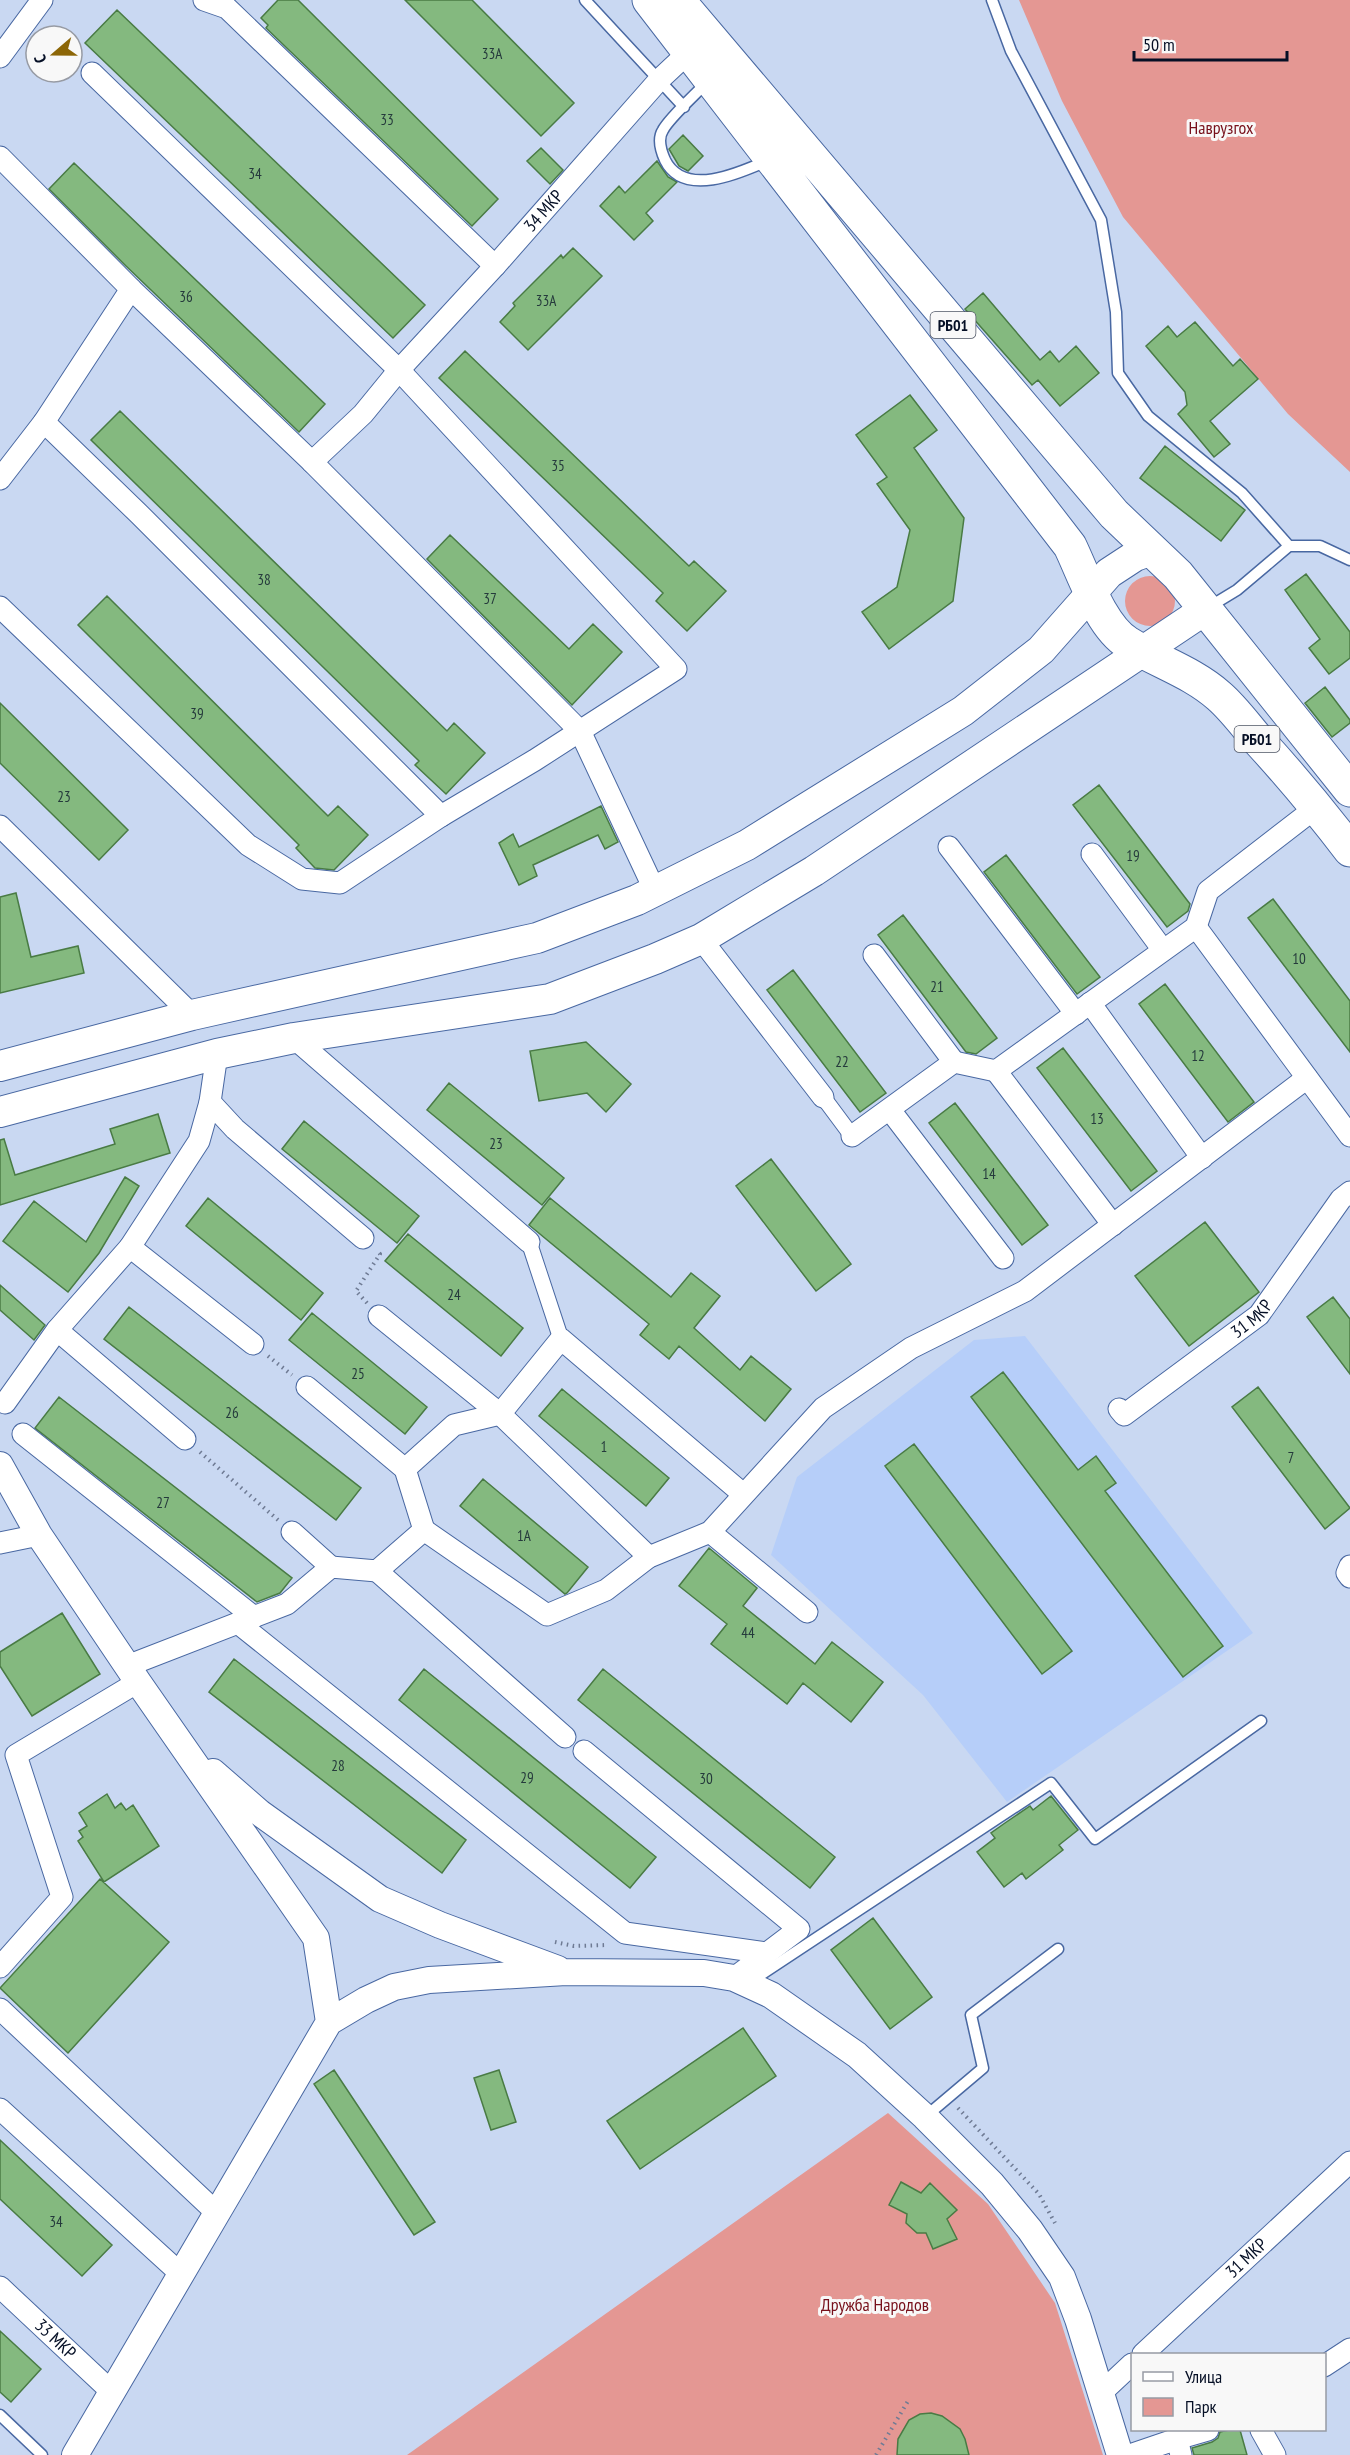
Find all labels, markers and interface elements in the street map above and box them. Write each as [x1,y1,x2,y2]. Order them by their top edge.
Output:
north arrow [24,24,84,84]
scale bar [1134,24,1287,62]
text: 50 m [1143,33,1175,56]
house number: 33А [482,44,503,63]
text: С [29,52,51,66]
house number: 33 [380,110,394,129]
park label: Наврузгох [1189,116,1254,139]
house number: 34 [248,164,262,183]
street label: 34 МКР [519,185,568,236]
house number: 36 [179,287,193,306]
house number: 33А [536,291,557,310]
road number: РБ01 [930,312,976,338]
house number: 35 [551,456,565,475]
house number: 38 [257,570,271,589]
house number: 37 [483,589,497,608]
house number: 39 [190,704,204,723]
road number: РБ01 [1234,726,1280,752]
house number: 23 [57,787,71,806]
house number: 19 [1126,846,1140,865]
house number: 10 [1292,949,1306,968]
house number: 21 [930,977,944,996]
house number: 12 [1191,1046,1205,1065]
house number: 22 [835,1052,849,1071]
house number: 13 [1090,1109,1104,1128]
house number: 23 [489,1134,503,1153]
house number: 14 [982,1164,996,1183]
house number: 24 [447,1285,461,1304]
street label: 31 МКР [1226,1295,1277,1343]
house number: 25 [351,1364,365,1383]
house number: 26 [225,1403,239,1422]
house number: 1 [601,1437,607,1456]
house number: 7 [1288,1448,1294,1467]
house number: 27 [156,1493,170,1512]
house number: 1А [517,1526,532,1545]
house number: 44 [741,1623,755,1642]
house number: 28 [331,1756,345,1775]
house number: 29 [520,1768,534,1787]
house number: 30 [699,1769,713,1788]
house number: 34 [49,2212,63,2231]
street label: 31 МКР [1220,2233,1272,2283]
park label: Дружба Народов [821,2293,929,2316]
street label: 33 МКР [30,2314,81,2364]
legend [1131,2353,1326,2431]
text: Улица [1185,2365,1222,2388]
text: Парк [1185,2395,1216,2418]

